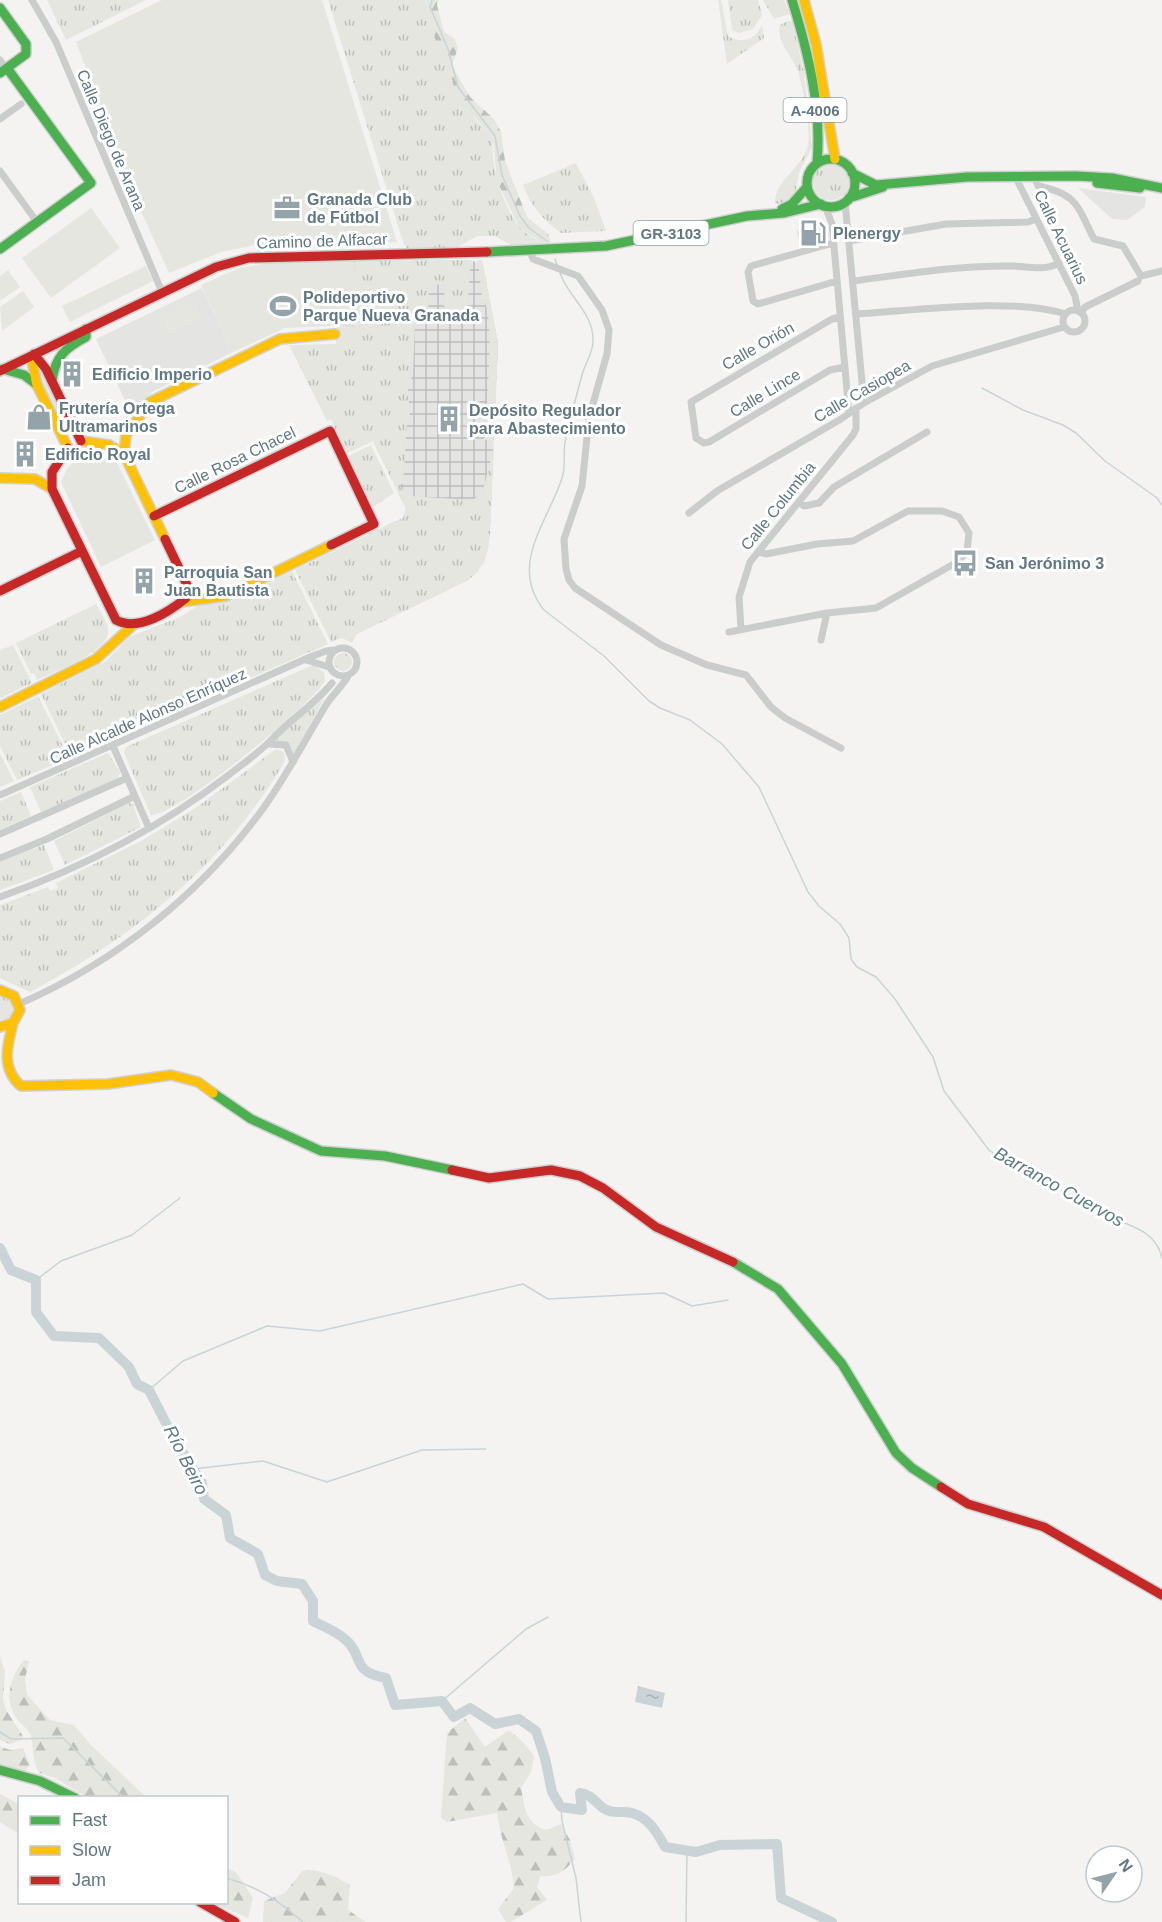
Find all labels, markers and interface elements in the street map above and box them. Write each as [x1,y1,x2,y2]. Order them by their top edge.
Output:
street label: Calle Diego de Arana [74,67,148,213]
road number: A-4006 [784,98,846,122]
street label: Calle Acuarius [1031,187,1091,287]
place label: Granada Club de Fútbol [307,191,412,226]
office icon: Granada Club de Fútbol [272,193,302,223]
fuel station icon: Plenergy [798,218,828,248]
road number: GR-3103 [634,221,708,245]
place label: Plenergy [833,225,901,242]
street label: Camino de Alfacar [256,230,388,252]
place label: Polideportivo Parque Nueva Granada [303,289,479,324]
sports icon: Polideportivo Parque Nueva Granada [268,291,298,321]
street label: Calle Orión [719,319,797,373]
street label: Calle Casiopea [811,356,913,425]
building icon: Edificio Imperio [57,359,87,389]
street label: Calle Lince [727,365,803,421]
place label: Edificio Imperio [92,366,212,383]
place label: Frutería Ortega Ultramarinos [59,400,175,435]
shop icon: Frutería Ortega Ultramarinos [24,402,54,432]
place label: Depósito Regulador para Abastecimiento [469,402,626,437]
building icon: Depósito Regulador para Abastecimiento [434,404,464,434]
street label: Calle Rosa Chacel [172,423,298,497]
building icon: Edificio Royal [10,439,40,469]
place label: Edificio Royal [45,446,151,463]
street label: Calle Columbia [737,458,819,554]
bus stop icon: San Jerónimo 3 [950,548,980,578]
place label: San Jerónimo 3 [985,555,1104,572]
place label: Parroquia San Juan Bautista [164,564,272,599]
building icon: Parroquia San Juan Bautista [129,566,159,596]
street label: Calle Alcalde Alonso Enríquez [47,665,249,767]
water label: Barranco Cuervos [991,1143,1127,1231]
water label: Río Beiro [160,1422,212,1498]
legend [18,1796,228,1904]
text: Fast [72,1810,107,1830]
text: Slow [72,1840,112,1860]
north arrow [1084,1844,1144,1904]
text: N [1116,1856,1136,1875]
text: Jam [72,1870,106,1890]

